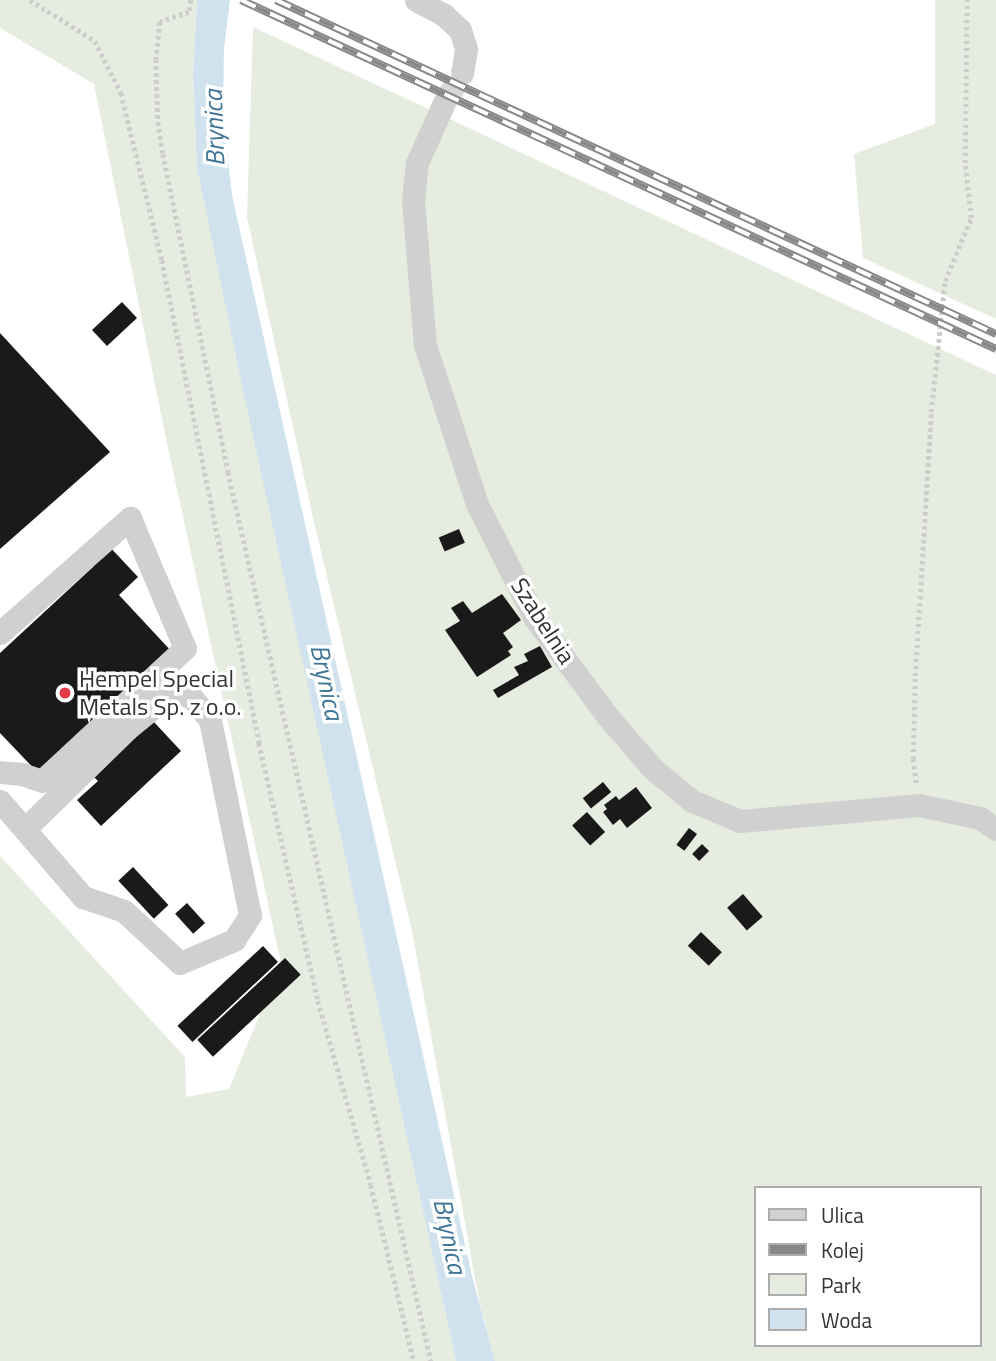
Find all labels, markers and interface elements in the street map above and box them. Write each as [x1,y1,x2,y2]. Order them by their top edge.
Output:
water label: Brynica [197,89,231,167]
street label: Szabelnia [505,573,581,669]
water label: Brynica [304,641,350,723]
place label: Hempel Special Metals Sp. z o.o. [79,665,242,721]
marker: Hempel Special Metals Sp. z o.o. [57,685,73,701]
legend [754,1186,982,1347]
water label: Brynica [427,1195,473,1277]
text: Ulica [821,1199,864,1231]
text: Kolej [821,1234,864,1266]
text: Park [821,1269,861,1301]
text: Woda [821,1304,872,1336]

